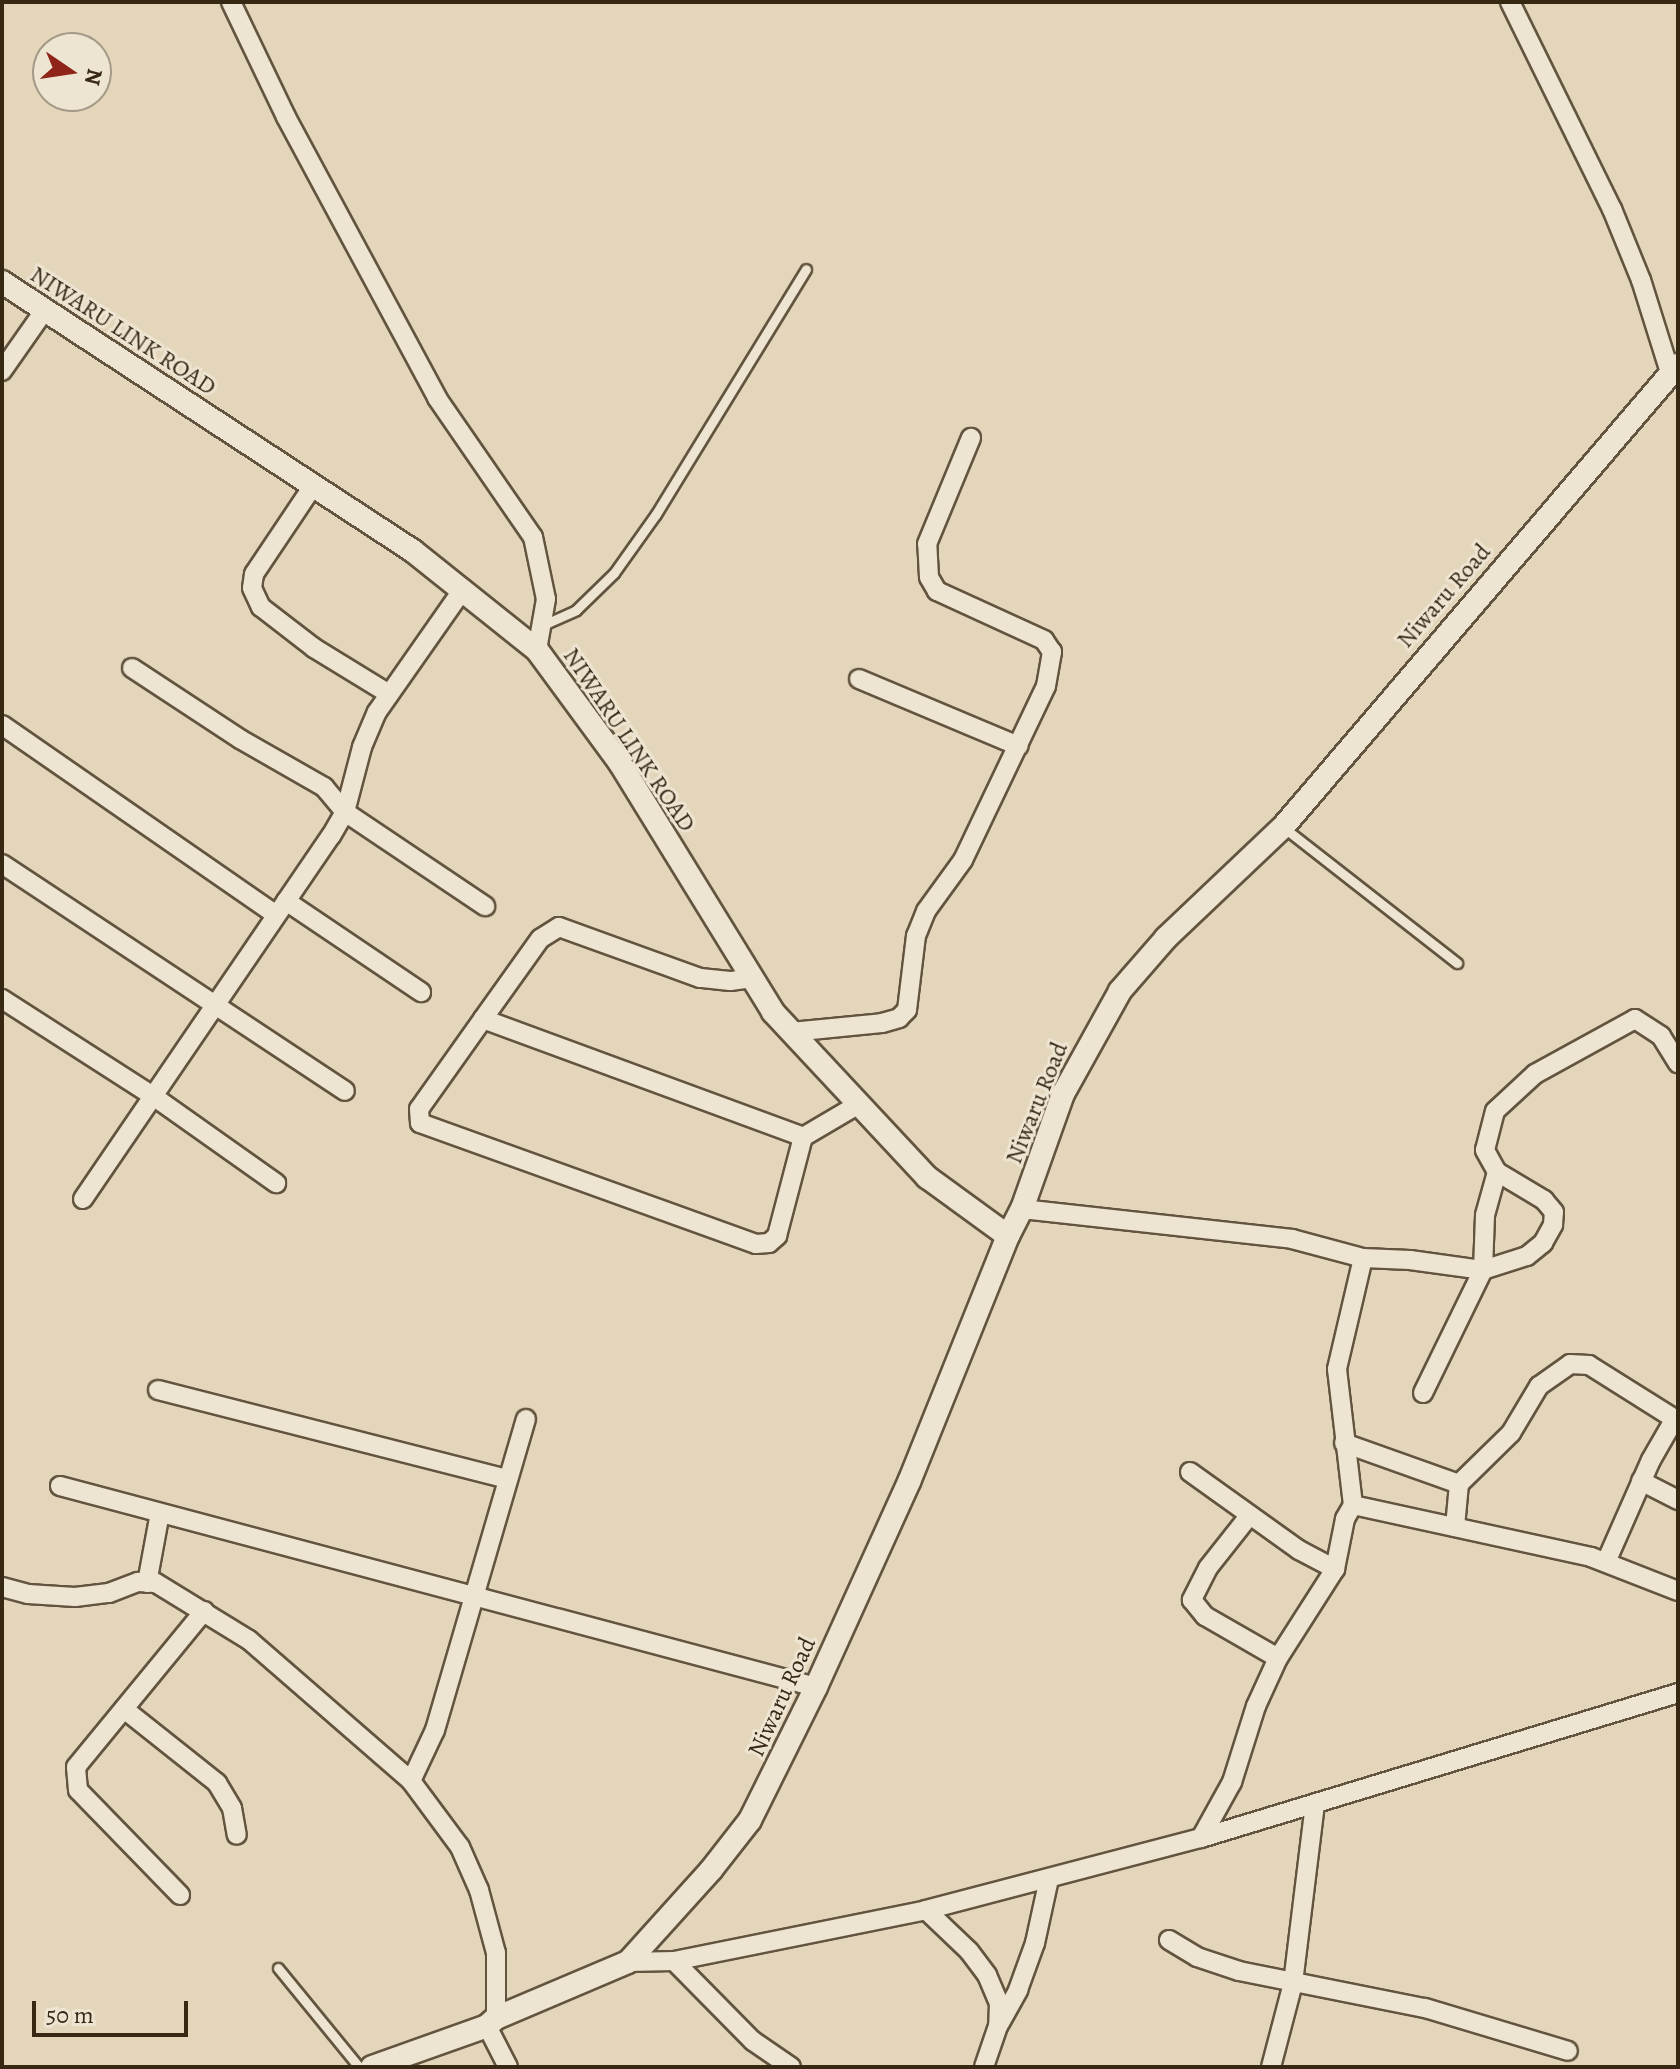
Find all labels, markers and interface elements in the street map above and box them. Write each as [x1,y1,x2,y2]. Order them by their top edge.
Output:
north arrow [32,32,112,112]
text: N [77,66,110,88]
street label: NIWARU LINK ROAD [25,260,221,402]
street label: Niwaru Road [1391,538,1497,654]
street label: NIWARU LINK ROAD [557,643,701,837]
street label: Niwaru Road [1000,1038,1074,1168]
street label: Niwaru Road [742,1633,822,1761]
scale bar [36,1985,192,2035]
text: 50 m [46,1999,94,2031]

